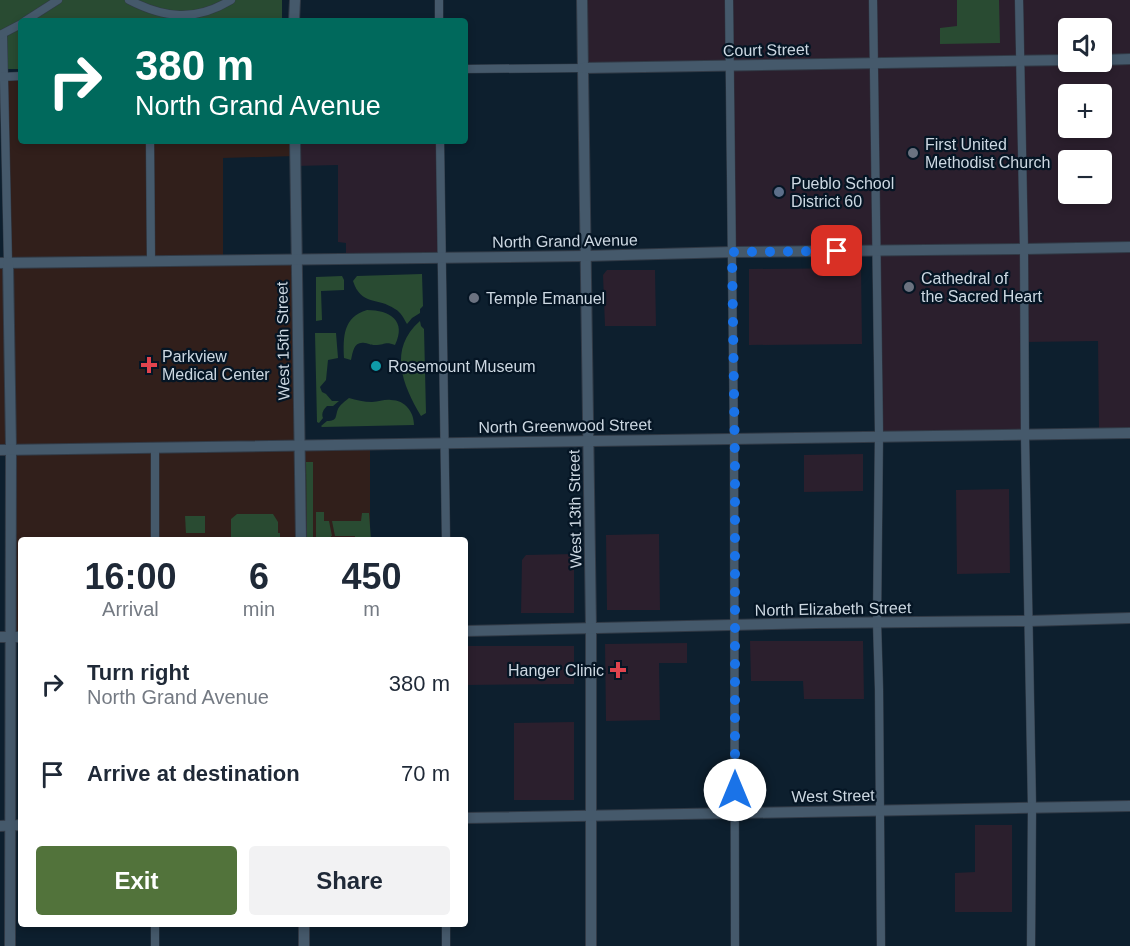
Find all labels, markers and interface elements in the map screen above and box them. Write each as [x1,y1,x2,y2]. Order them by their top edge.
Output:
map controls [1058,18,1112,204]
button: sound [1058,18,1112,72]
street label: Court Street [723,41,810,59]
icon: right [36,42,114,120]
text: 380 m [135,42,254,89]
button: + [1058,84,1112,138]
text: North Grand Avenue [135,91,381,121]
place label: First United Methodist Church [925,136,1050,171]
marker: First United Methodist Church [906,146,920,160]
button: − [1058,150,1112,204]
place label: Pueblo School District 60 [791,175,894,210]
marker: Pueblo School District 60 [772,185,786,199]
pin [811,225,862,276]
street label: North Grand Avenue [492,231,638,251]
icon: arrive [820,234,853,267]
place label: Cathedral of the Sacred Heart [921,270,1043,305]
marker: Cathedral of the Sacred Heart [902,280,916,294]
street label: West 15th Street [273,281,293,401]
place label: Temple Emanuel [486,290,605,307]
marker: Temple Emanuel [467,291,481,305]
place label: Parkview Medical Center [162,348,270,383]
marker: Parkview Medical Center [140,356,158,374]
place label: Rosemount Museum [388,358,536,375]
marker: Rosemount Museum [369,359,383,373]
street label: North Greenwood Street [478,416,652,436]
street label: West 13th Street [565,449,585,569]
text: 16:00 [84,556,176,597]
text: 6 [249,556,269,597]
text: 450 [341,556,402,597]
text: Arrival [102,598,159,620]
text: min [243,598,275,620]
text: m [363,598,380,620]
street label: North Elizabeth Street [755,599,912,619]
text: Turn right [87,660,189,685]
marker: Hanger Clinic [609,661,627,679]
place label: Hanger Clinic [508,662,604,679]
icon: right [36,668,69,701]
text: 380 m [389,671,450,696]
text: North Grand Avenue [87,686,269,708]
icon: arrive [36,758,69,791]
position arrow [703,758,767,822]
text: Arrive at destination [87,761,300,786]
text: 70 m [401,761,450,786]
street label: West Street [791,787,875,805]
button: Exit [36,846,237,915]
button: Share [249,846,450,915]

